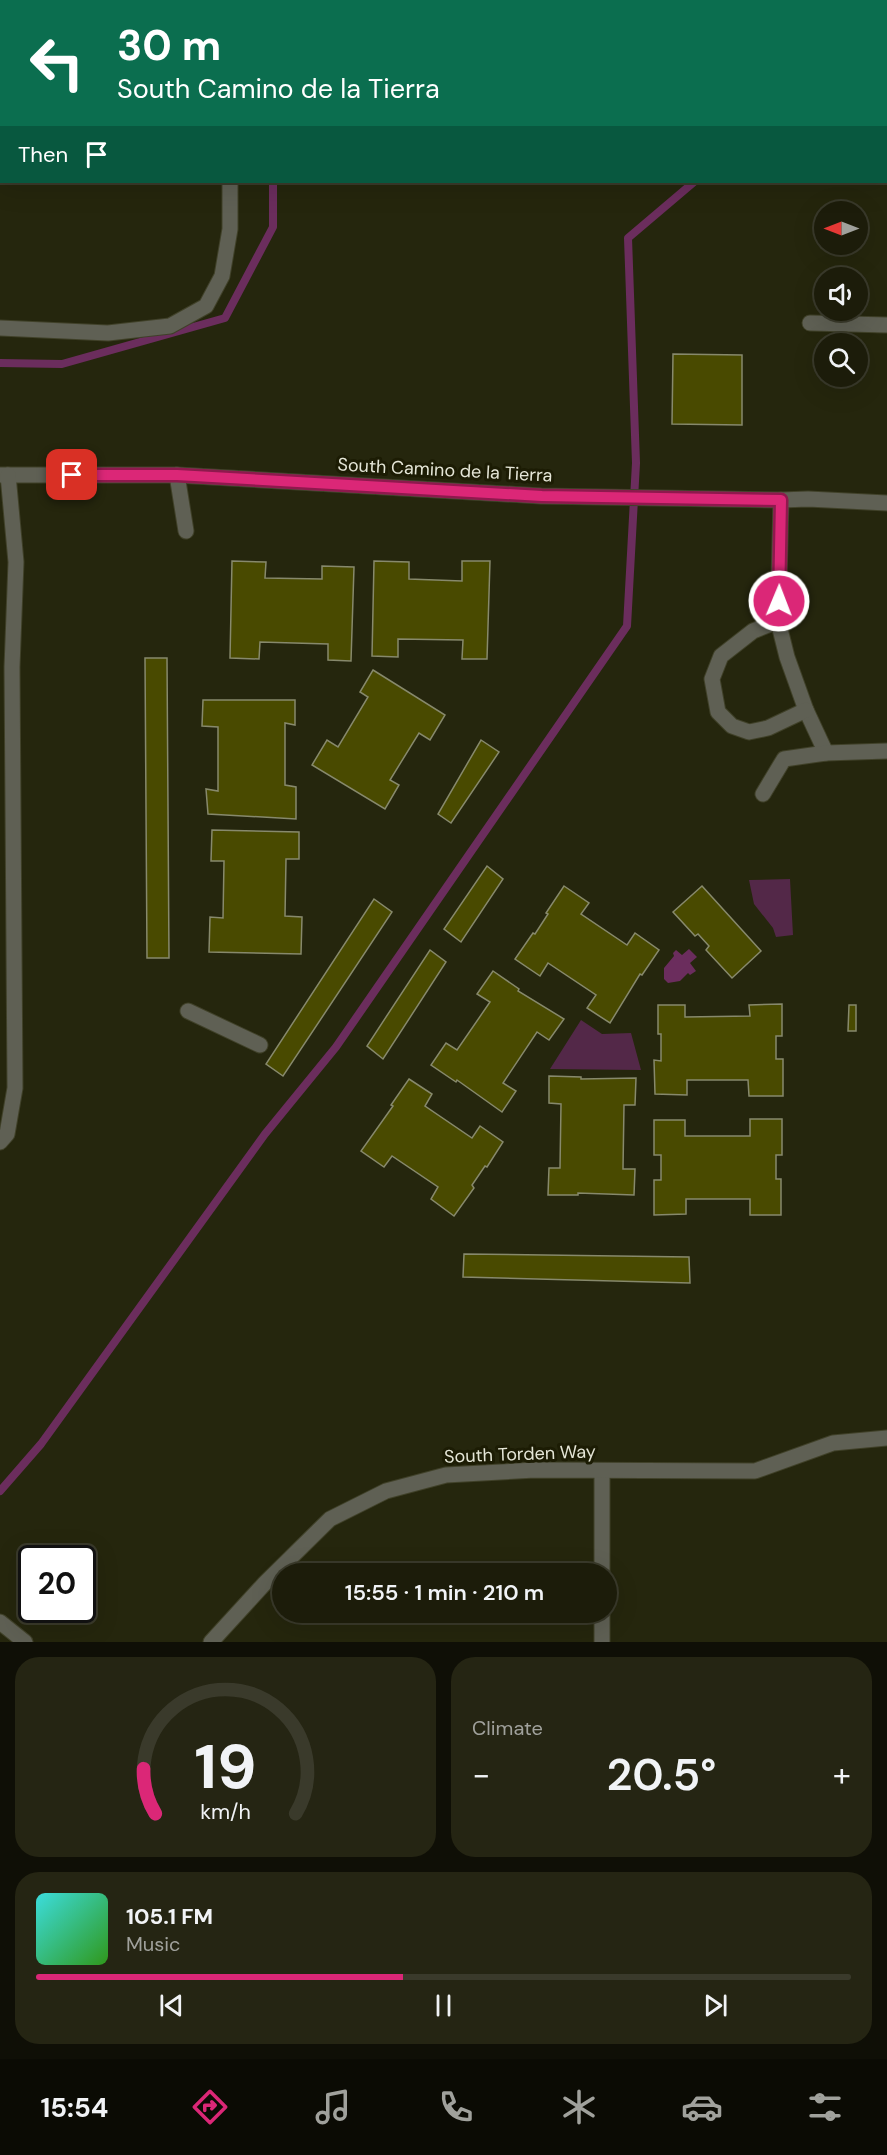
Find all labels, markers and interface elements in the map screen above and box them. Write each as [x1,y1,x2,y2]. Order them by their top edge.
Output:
text: 30 m [117,18,221,73]
icon: left [18,24,96,102]
text: South Camino de la Tierra [117,71,440,106]
icon: arrive [80,138,113,171]
text: Then [18,140,68,169]
north arrow [814,201,868,255]
map controls [814,201,868,387]
button: sound [814,267,868,321]
button: search [814,333,868,387]
pin [46,449,97,500]
street label: South Camino de la Tierra [337,452,553,488]
icon: arrive [55,458,88,491]
position arrow [747,569,811,633]
street label: South Torden Way [444,1439,596,1469]
speed limit sign: 20 [18,1545,96,1623]
text: 15:55 · 1 min · 210 m [345,1578,544,1607]
text: Climate [472,1715,543,1741]
text: 19 [194,1726,257,1807]
text: 20.5° [607,1745,716,1804]
text: − [472,1753,490,1796]
text: + [833,1753,851,1796]
text: km/h [200,1798,251,1826]
text: 105.1 FM [126,1902,213,1931]
text: Music [126,1931,181,1957]
icon: previous [155,1989,188,2022]
icon: pause [427,1989,460,2022]
icon: next [699,1989,732,2022]
icon: directions [189,2086,231,2128]
icon: music [312,2086,354,2128]
icon: phone [435,2086,477,2128]
icon: climate [558,2086,600,2128]
icon: car [681,2086,723,2128]
icon: filters [804,2086,846,2128]
text: 15:54 [41,2090,108,2125]

